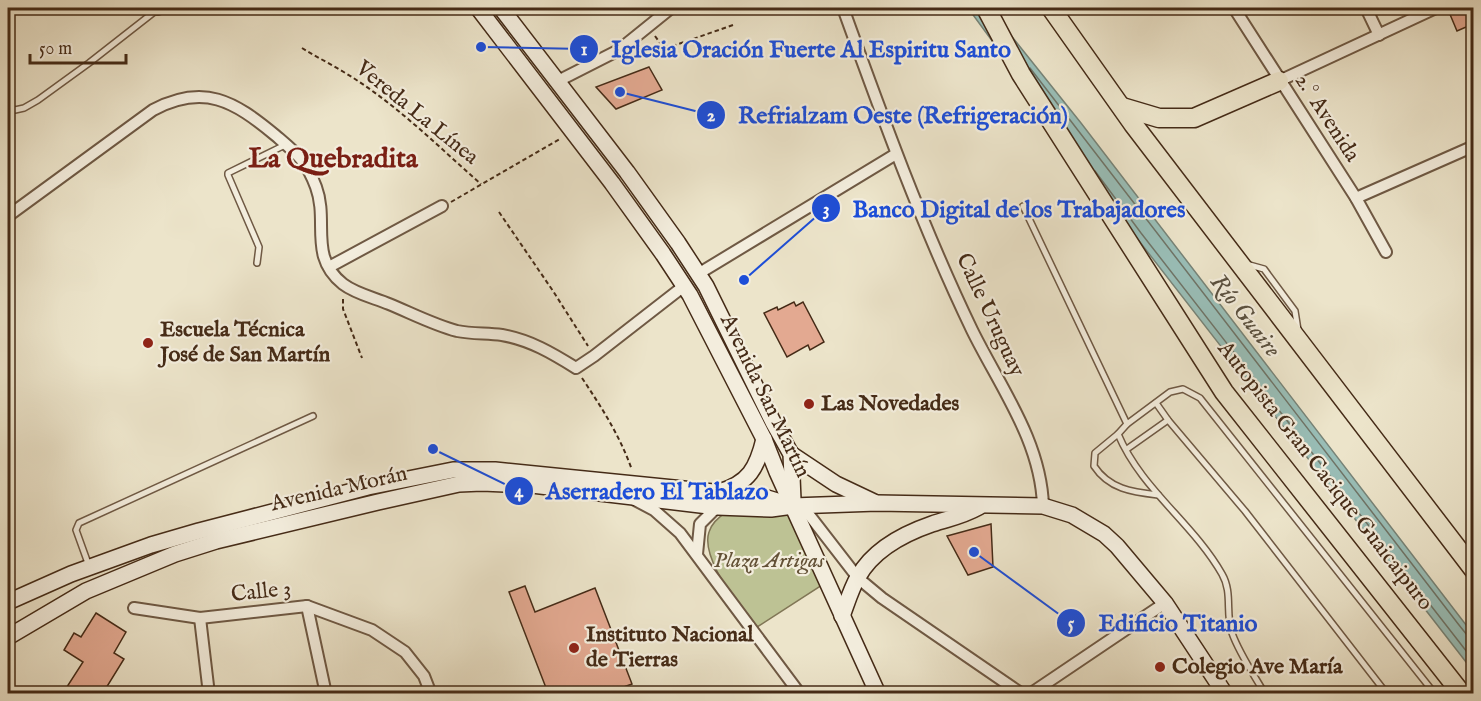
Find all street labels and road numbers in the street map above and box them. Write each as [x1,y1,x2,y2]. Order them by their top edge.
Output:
street label: Vereda La Línea [349,54,485,172]
street label: 2.° Avenida [1288,69,1366,168]
street label: Calle Uruguay [949,249,1031,381]
street label: Avenida San Martín [713,309,817,483]
street label: Autopista Gran Cacique Guaicaipuro [1210,335,1439,616]
street label: Avenida Morán [267,460,410,519]
street label: Calle 3 [230,575,292,609]

